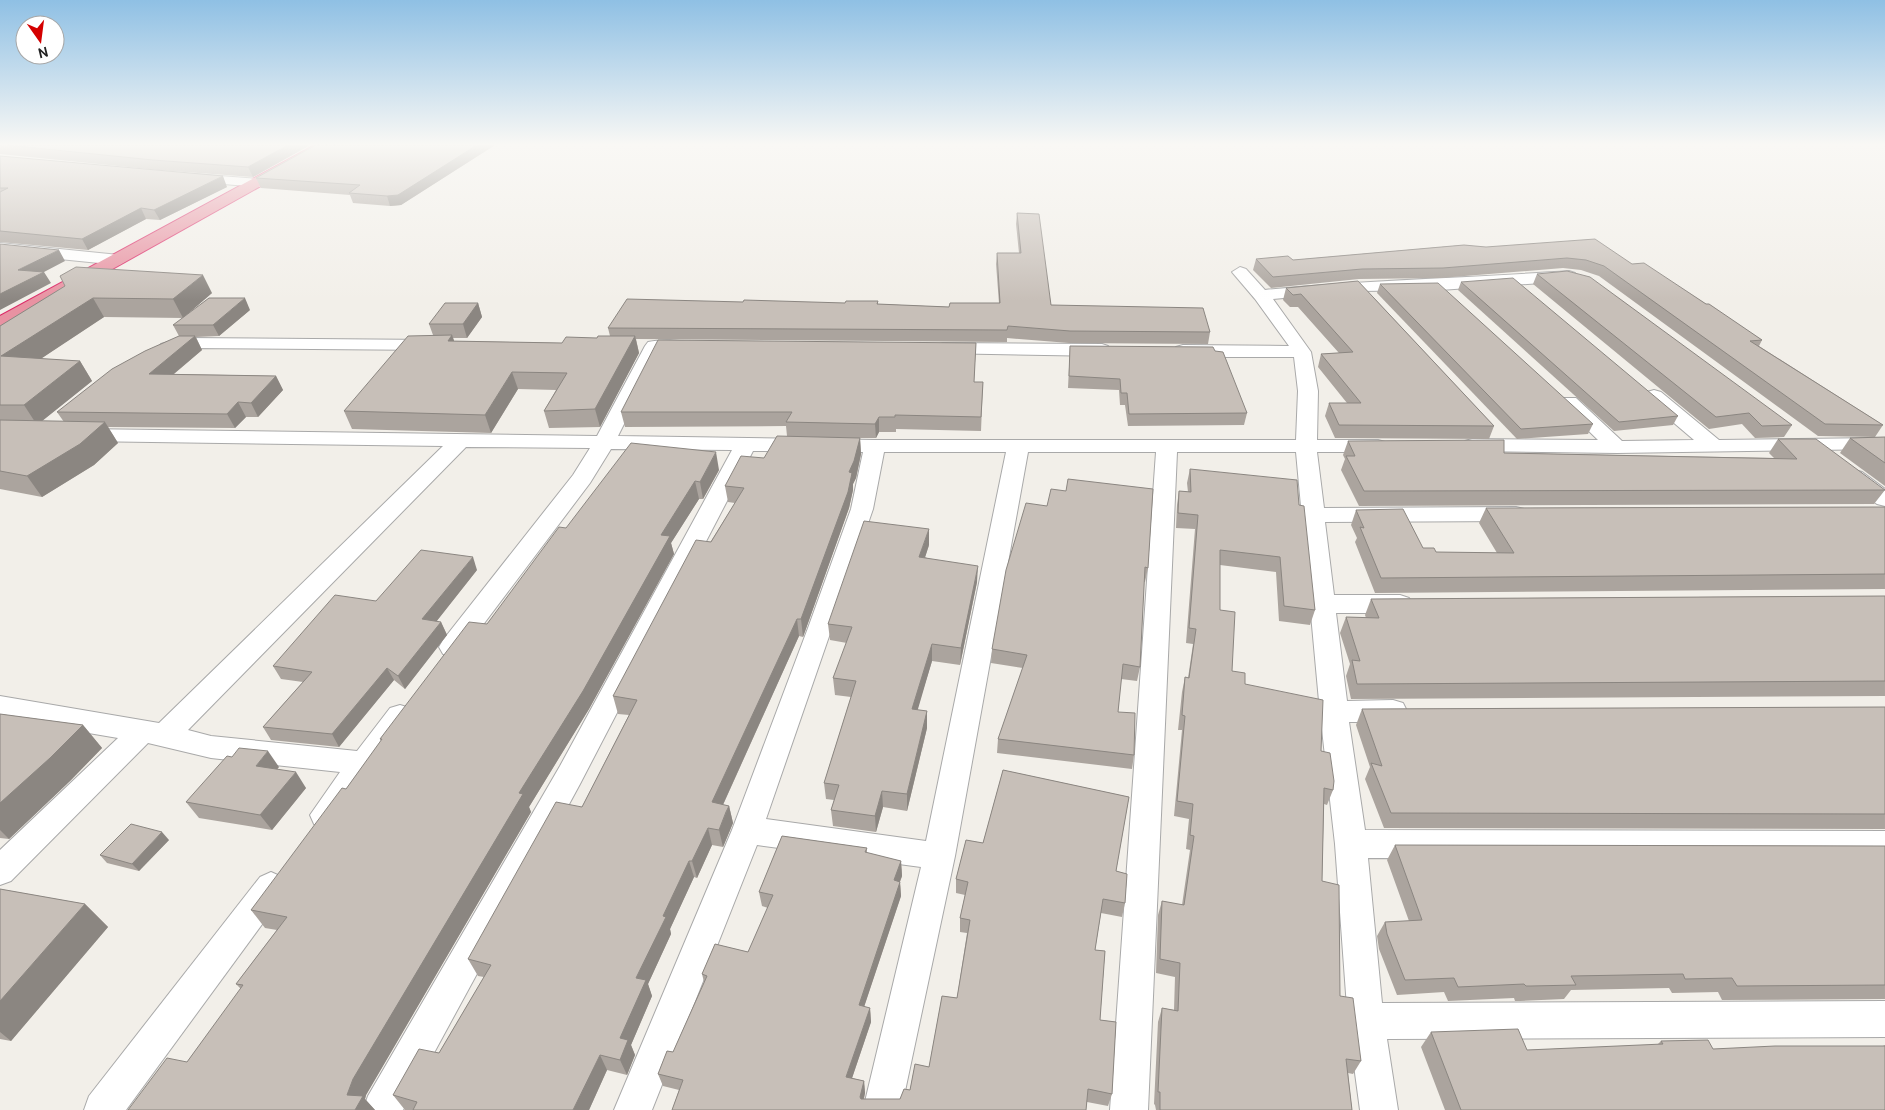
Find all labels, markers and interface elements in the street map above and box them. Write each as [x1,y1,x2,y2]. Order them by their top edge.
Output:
north arrow [15,15,65,65]
text: N [36,43,50,63]

